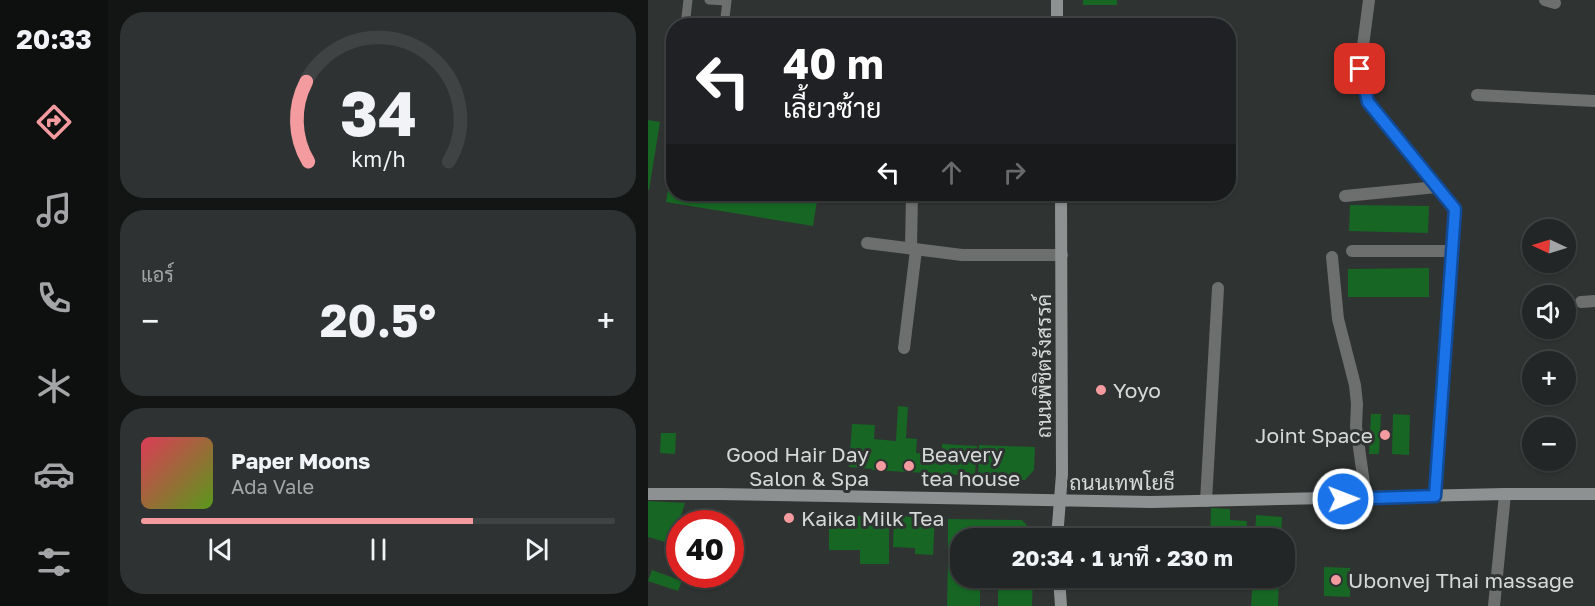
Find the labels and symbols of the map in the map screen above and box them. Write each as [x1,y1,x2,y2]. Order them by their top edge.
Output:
pin [1334,43,1385,94]
north arrow [1522,219,1576,273]
street label: ถนนพิชิตรังสรรค์ [1030,294,1056,438]
place label: Yoyo [1113,377,1161,403]
marker: Yoyo [1094,383,1108,397]
place label: Joint Space [1255,422,1373,448]
marker: Joint Space [1378,428,1392,442]
place label: Good Hair Day Salon & Spa [726,441,869,491]
place label: Beavery tea house [921,441,1020,491]
marker: Good Hair Day Salon & Spa [874,459,888,473]
marker: Beavery tea house [902,459,916,473]
position arrow [1311,467,1375,531]
street label: ถนนเทพโยธี [1069,469,1175,495]
place label: Kaika Milk Tea [801,505,944,531]
speed limit sign: 40 [666,510,744,588]
marker: Kaika Milk Tea [782,511,796,525]
place label: Ubonvej Thai massage [1348,567,1574,593]
marker: Ubonvej Thai massage [1329,573,1343,587]

